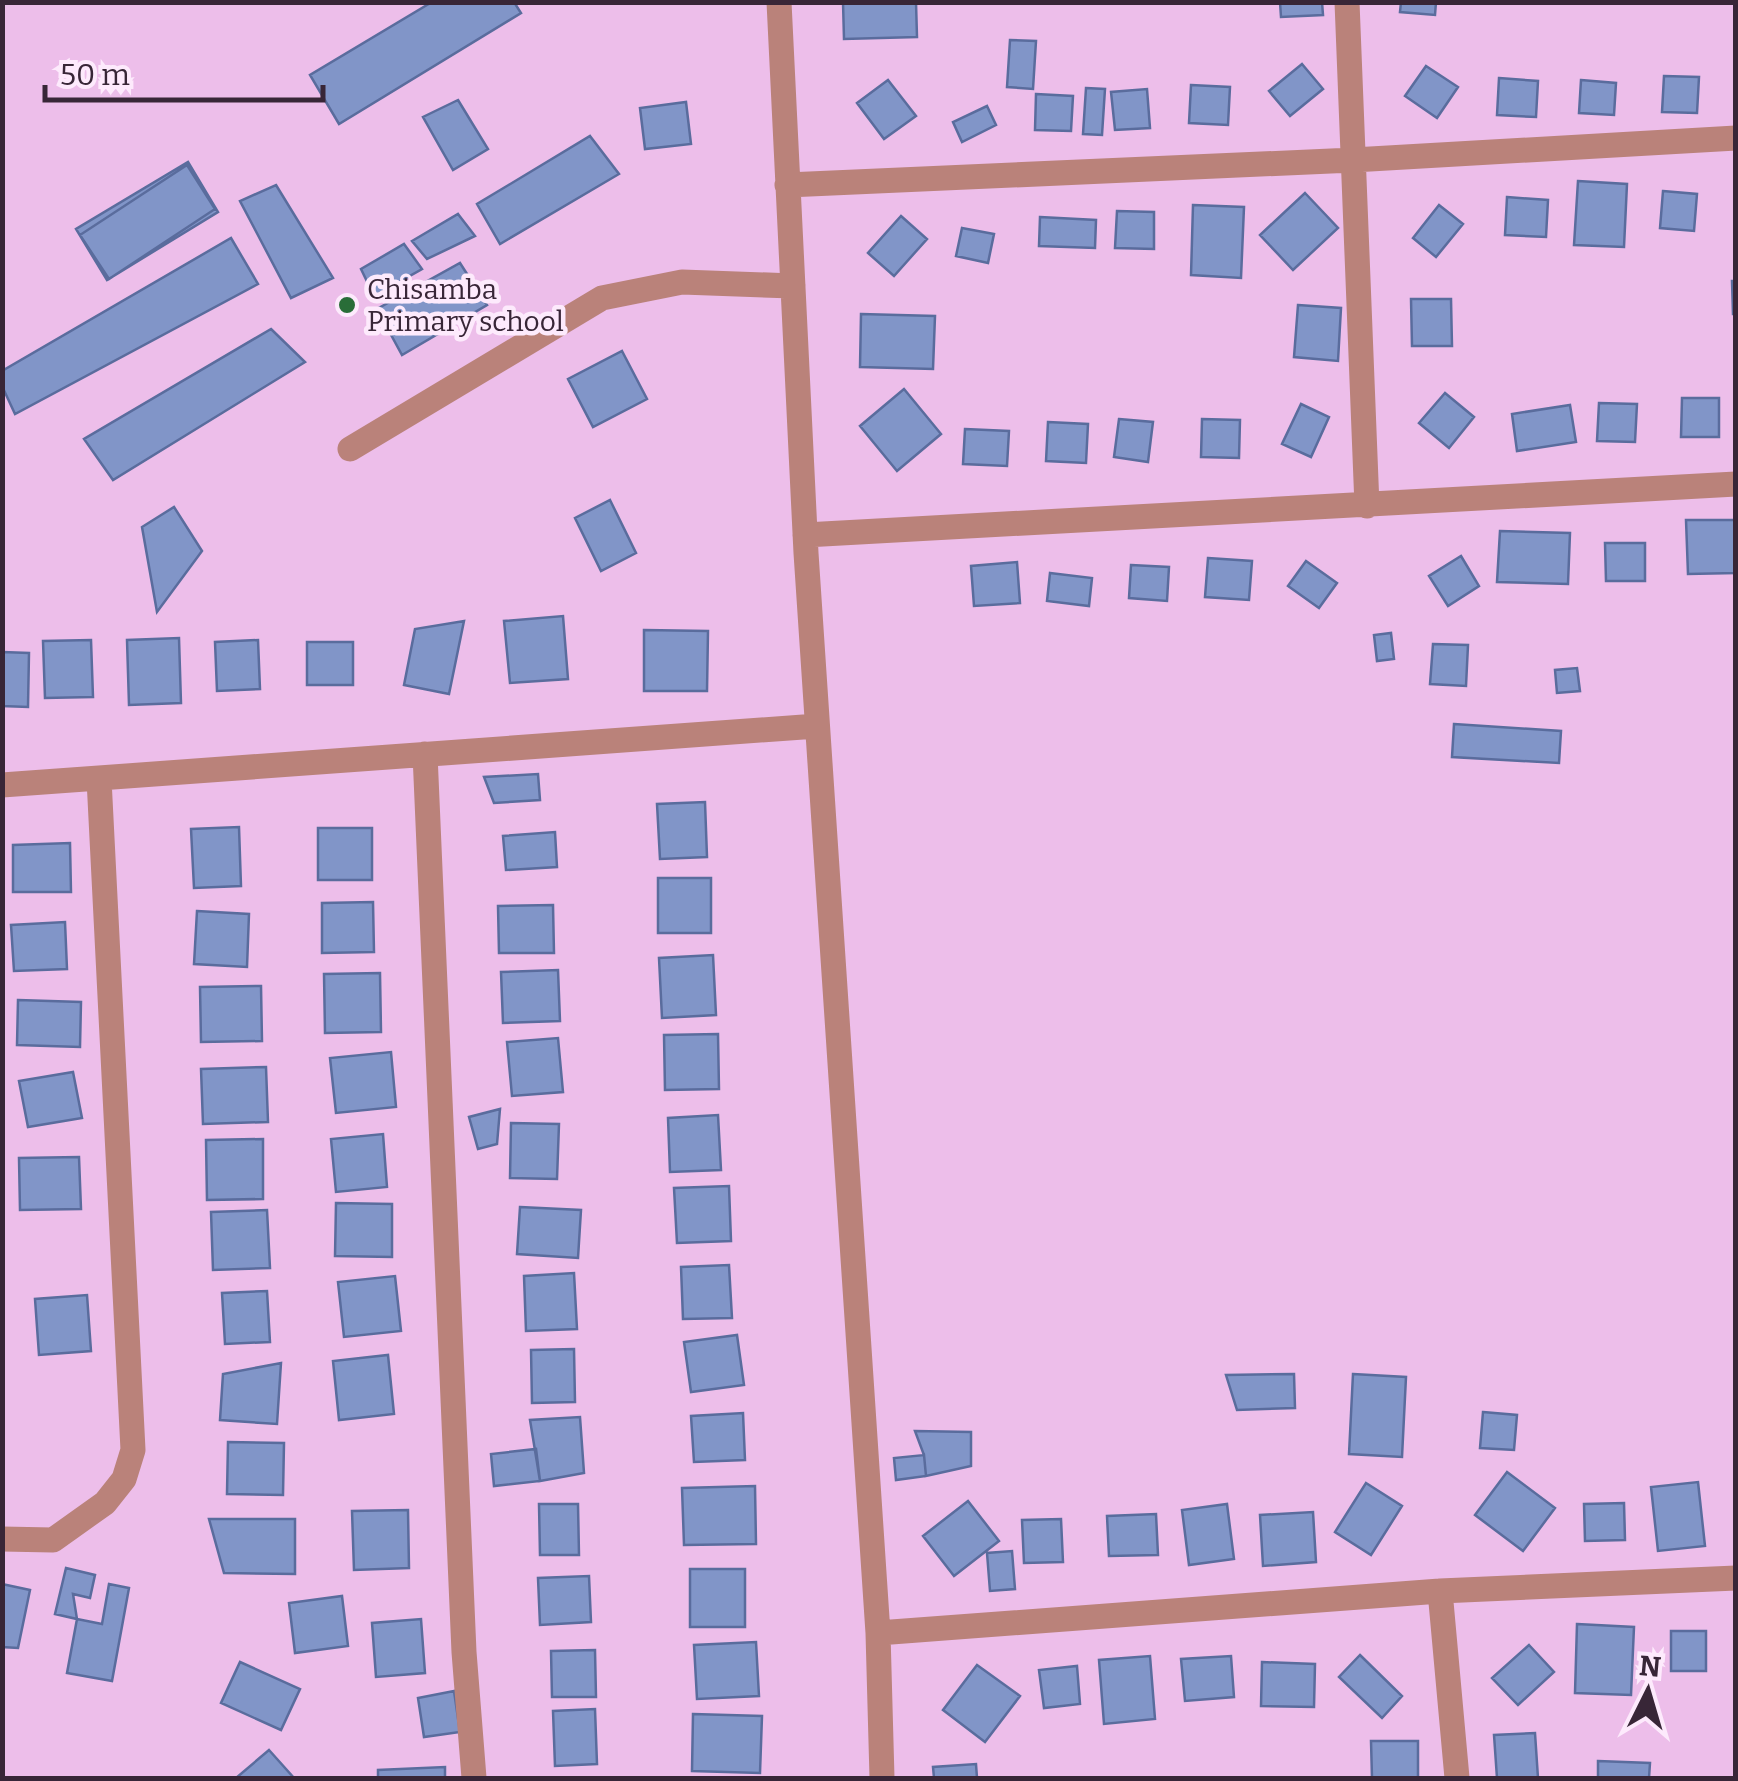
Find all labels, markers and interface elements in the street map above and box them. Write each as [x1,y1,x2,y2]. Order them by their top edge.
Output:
scale bar [45,40,322,102]
text: 50 m [60,57,130,93]
place label: Chisamba Primary school [367,273,564,338]
marker: Chisamba Primary school [336,294,358,316]
north arrow [1598,1641,1698,1741]
text: N [1638,1649,1662,1684]

